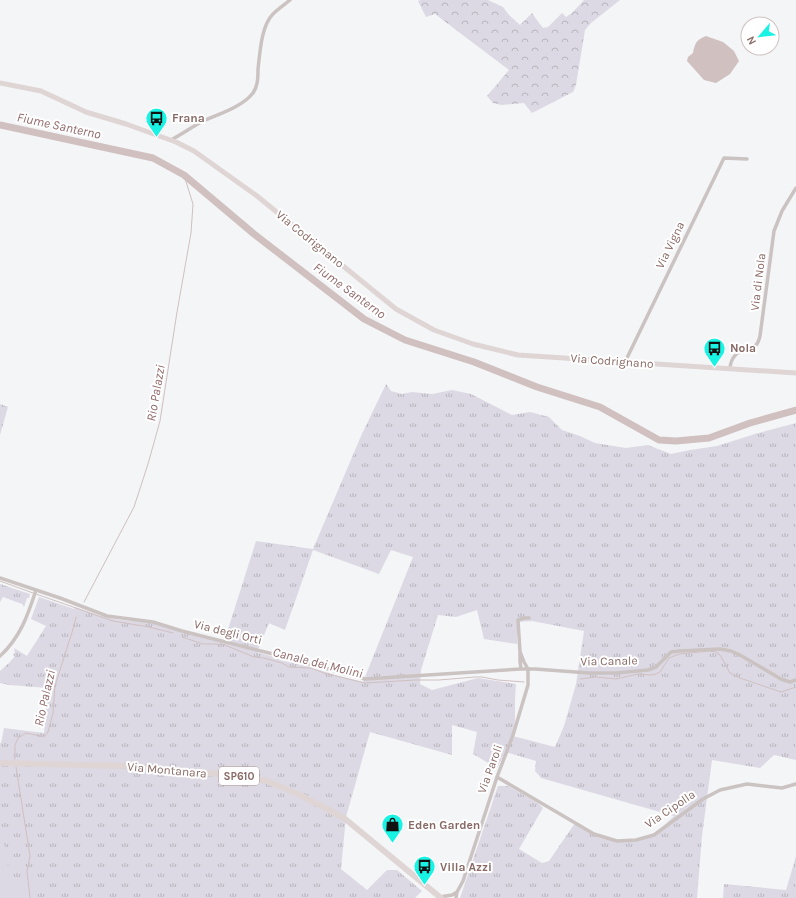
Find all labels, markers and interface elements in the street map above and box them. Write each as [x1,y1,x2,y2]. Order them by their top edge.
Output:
north arrow [740,16,780,56]
text: N [744,34,759,47]
bus stop icon: Frana [143,105,169,138]
water label: Fiume Santerno [16,109,103,142]
place label: Frana [172,111,205,125]
street label: Via Codrignano [273,207,347,271]
street label: Via Vigna [653,219,687,271]
street label: Via di Nola [748,252,768,312]
water label: Fiume Santerno [311,259,389,322]
bus stop icon: Nola [701,335,727,368]
place label: Nola [730,341,756,355]
street label: Via Codrignano [570,351,654,371]
water label: Rio Palazzi [143,363,168,423]
street label: Via degli Orti [192,617,264,647]
water label: Canale dei Molini [271,644,365,681]
street label: Via Canale [580,654,638,668]
water label: Rio Palazzi [31,668,58,728]
street label: Via Paroli [475,743,505,795]
street label: Via Montanara [127,760,207,780]
road number: SP610 [219,767,259,785]
street label: Via Cipolla [642,787,698,831]
shop icon: Eden Garden [380,812,406,845]
place label: Eden Garden [408,818,480,832]
bus stop icon: Villa Azzi [412,854,438,887]
place label: Villa Azzi [440,860,492,874]

